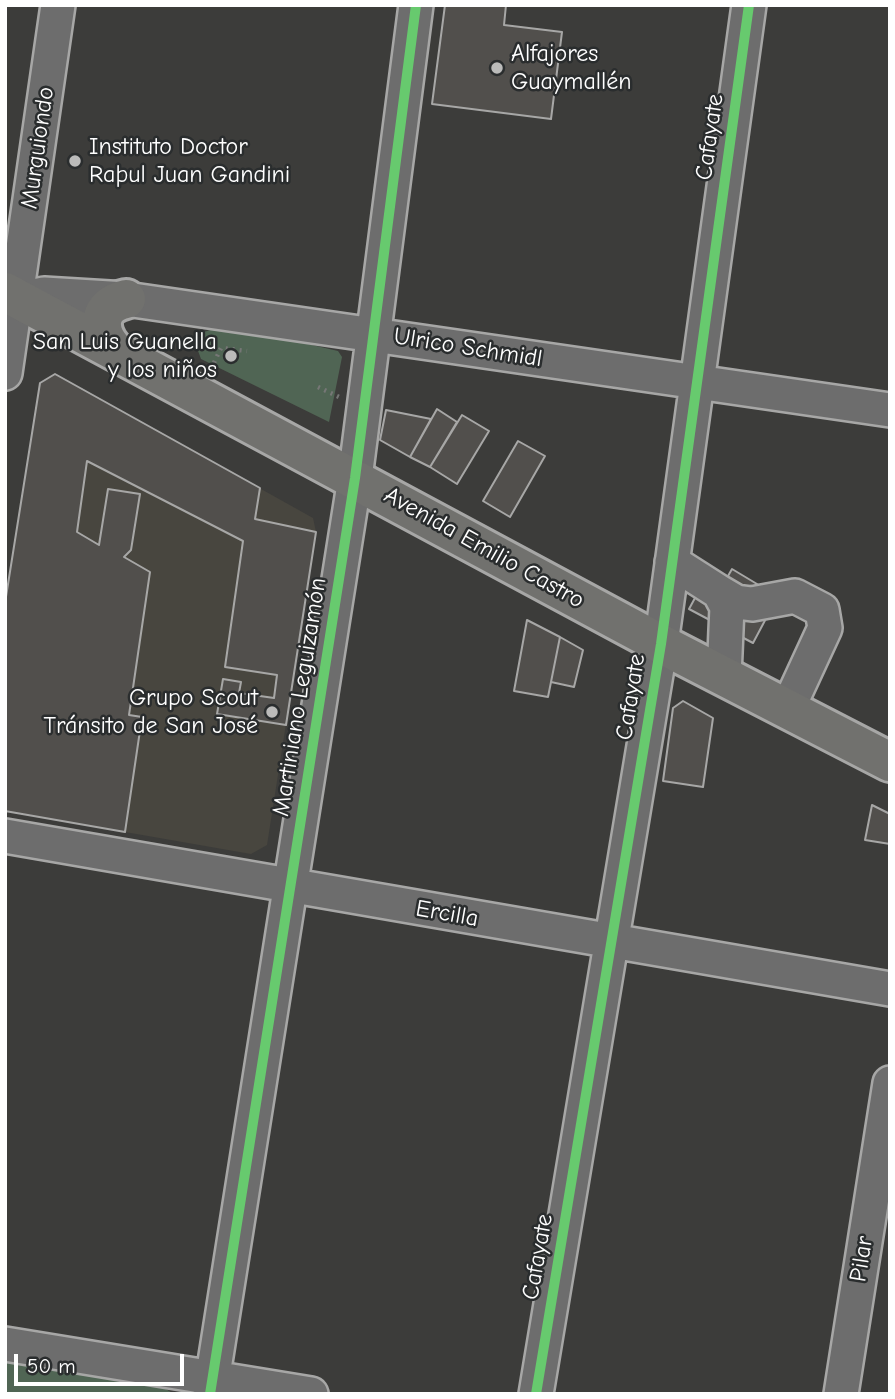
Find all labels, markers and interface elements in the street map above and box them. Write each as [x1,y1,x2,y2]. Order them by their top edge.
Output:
place label: Alfajores Guaymallén [511,40,632,96]
marker: Alfajores Guaymallén [489,60,505,76]
street label: Murguiondo [15,85,61,211]
street label: Cafayate [690,92,730,182]
place label: Instituto Doctor Raþul Juan Gandini [89,133,290,189]
marker: Instituto Doctor Raþul Juan Gandini [67,153,83,169]
street label: Ulrico Schmidl [392,322,544,374]
place label: San Luis Guanella y los niños [33,328,217,384]
marker: San Luis Guanella y los niños [223,348,239,364]
street label: Avenida Emilio Castro [379,481,589,615]
street label: Martiniano Leguizamón [267,575,333,819]
street label: Cafayate [610,652,652,742]
place label: Grupo Scout Tránsito de San José [44,684,258,740]
marker: Grupo Scout Tránsito de San José [264,704,280,720]
street label: Ercilla [413,894,481,934]
street label: Cafayate [516,1212,560,1302]
street label: Pilar [844,1234,880,1284]
scale bar [18,1340,187,1384]
text: 50 m [27,1354,76,1378]

